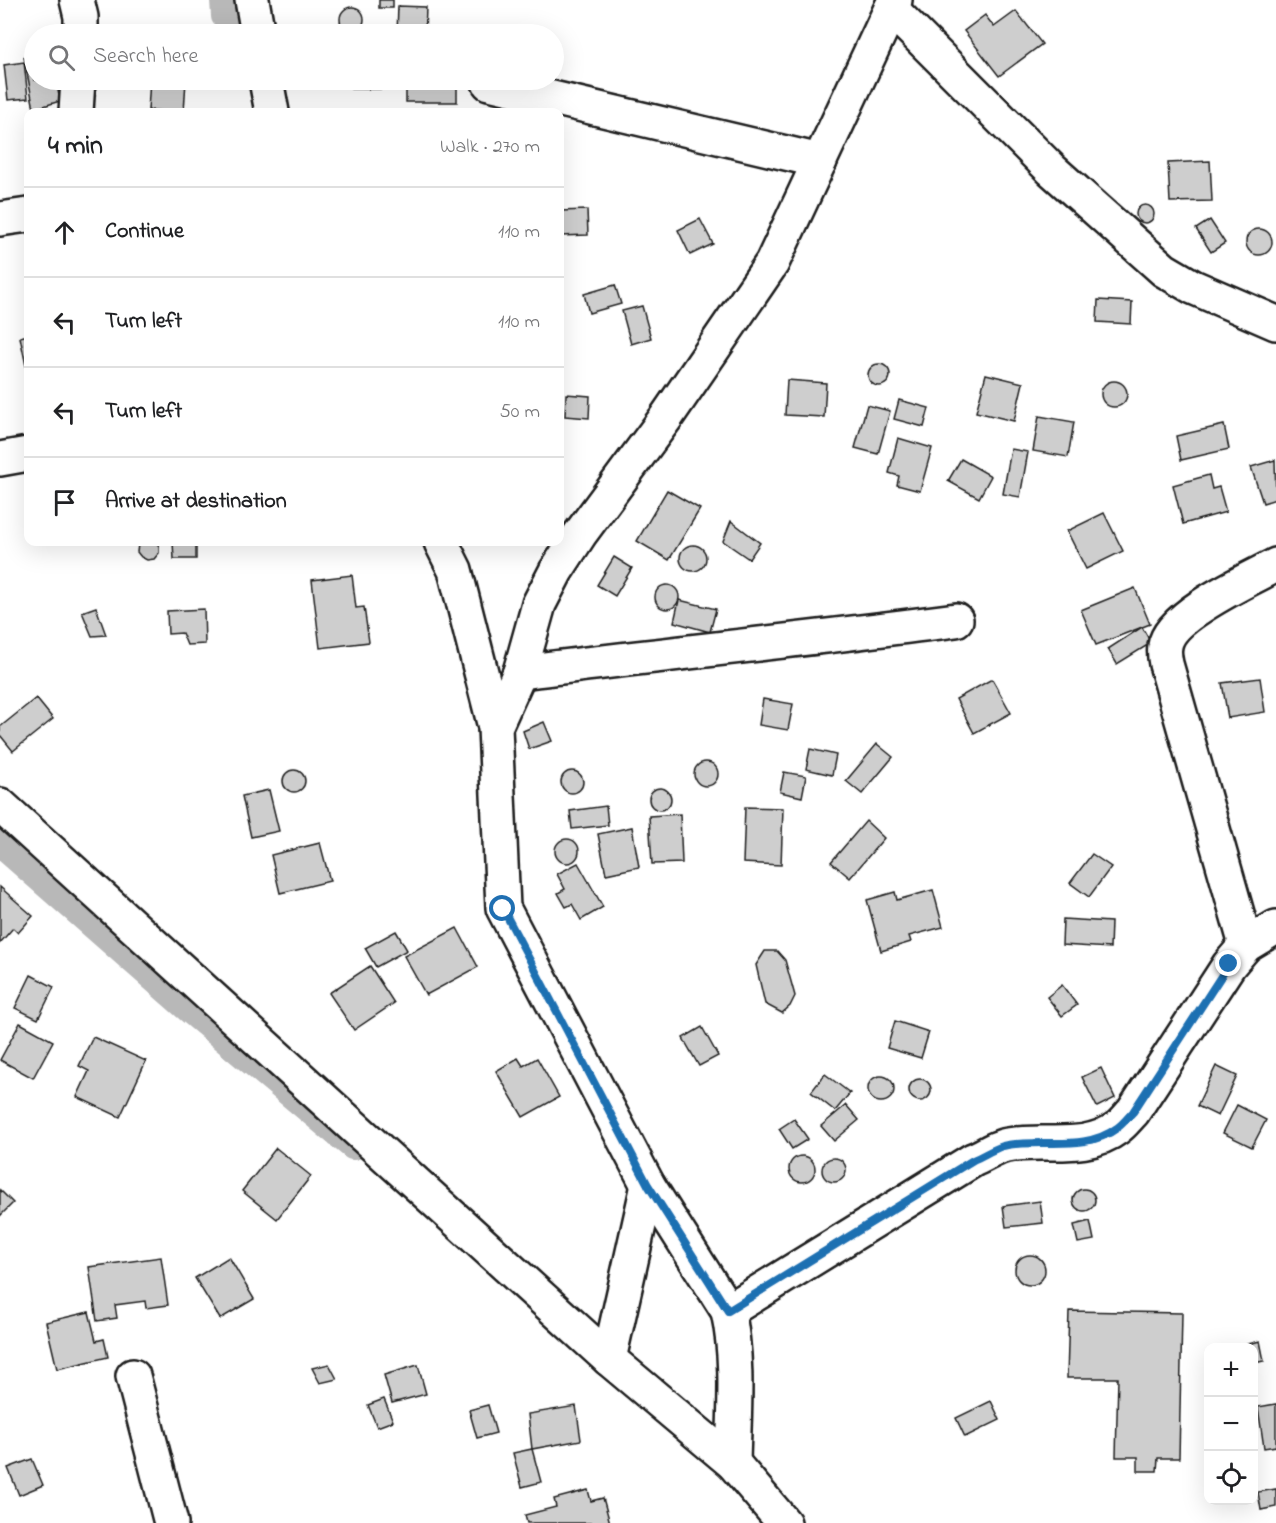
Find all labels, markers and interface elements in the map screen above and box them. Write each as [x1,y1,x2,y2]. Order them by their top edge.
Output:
search box [24,24,564,90]
icon: search [45,41,78,74]
text: Search here [93,41,198,73]
text: 4 min [48,128,103,166]
text: Walk · 270 m [440,133,540,162]
icon: ahead [48,216,81,249]
text: Continue [105,216,184,248]
text: 110 m [498,218,540,247]
icon: left [48,306,81,339]
text: Turn left [105,306,182,338]
text: 110 m [498,308,540,337]
icon: left [48,396,81,429]
text: Turn left [105,396,182,428]
text: 50 m [499,398,540,427]
icon: arrive [48,486,81,519]
text: Arrive at destination [105,486,287,518]
route start [489,895,515,921]
route end [1215,950,1241,976]
map controls [1204,1343,1258,1505]
button: + [1204,1343,1258,1397]
button: − [1204,1397,1258,1451]
button: locate [1204,1451,1258,1505]

